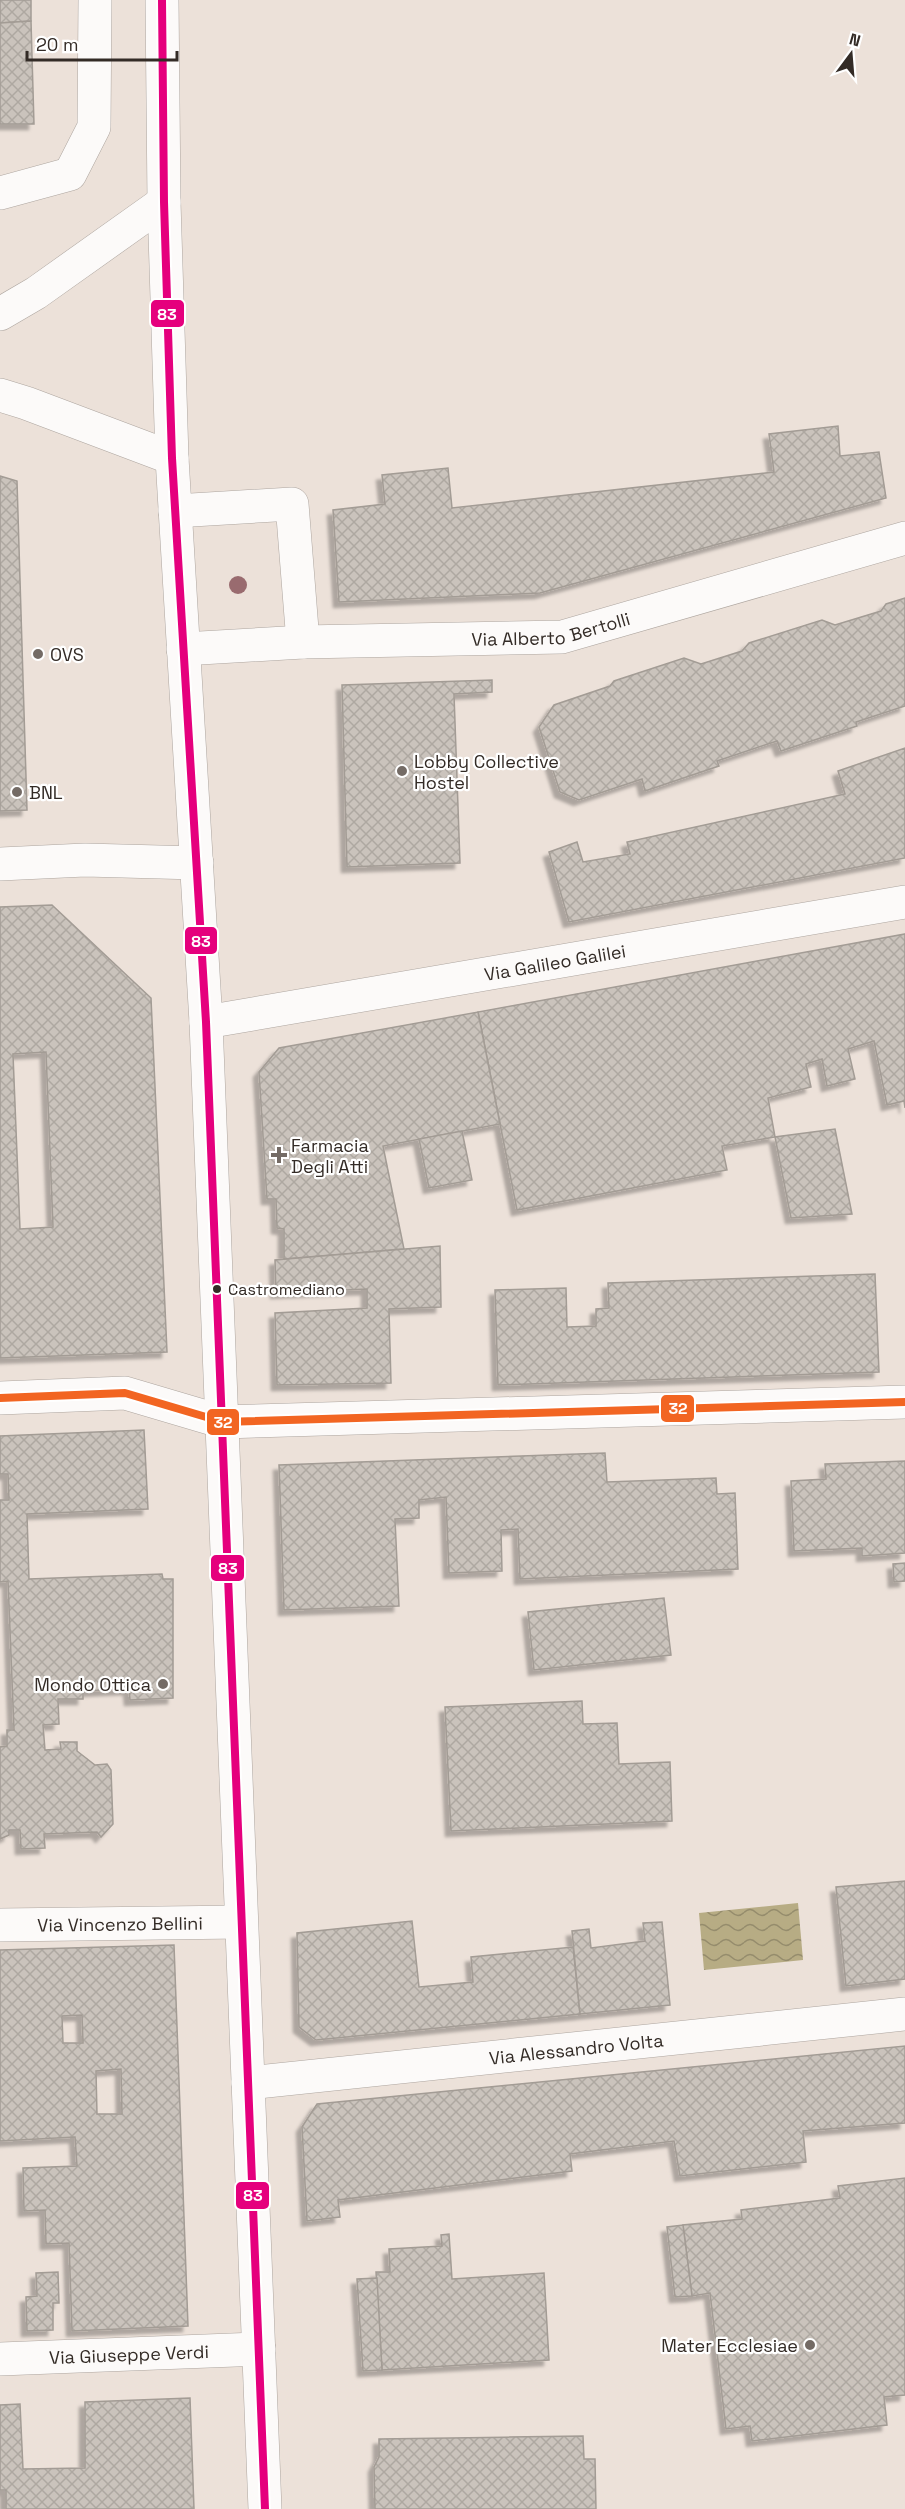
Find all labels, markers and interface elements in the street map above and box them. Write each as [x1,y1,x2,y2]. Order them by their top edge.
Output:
scale bar [27,24,177,62]
north arrow [821,24,881,84]
text: N [847,28,863,52]
text: 20 m [36,33,79,56]
line badge: 83 [150,299,185,328]
text: 83 [157,304,177,325]
street label: Via Alberto Bertolli [471,607,632,650]
place label: OVS [50,643,84,666]
marker: OVS [31,647,45,661]
place label: Lobby Collective Hostel [414,750,559,794]
marker: Lobby Collective Hostel [395,764,409,778]
place label: BNL [29,781,63,804]
marker: BNL [10,785,24,799]
line badge: 83 [184,926,218,955]
text: 83 [191,931,211,952]
street label: Via Galileo Galilei [482,939,627,986]
place label: Farmacia Degli Atti [291,1134,369,1178]
marker: Farmacia Degli Atti [272,1148,286,1162]
place label: Castromediano [228,1279,345,1300]
marker: Castromediano [211,1283,223,1295]
line badge: 32 [660,1394,695,1423]
text: 32 [668,1398,688,1419]
line badge: 32 [206,1408,240,1436]
text: 32 [213,1412,233,1433]
line badge: 83 [210,1554,245,1582]
text: 83 [218,1558,238,1579]
place label: Mondo Ottica [34,1673,151,1696]
marker: Mondo Ottica [156,1677,170,1691]
street label: Via Vincenzo Bellini [37,1911,203,1936]
street label: Via Alessandro Volta [488,2028,665,2069]
line badge: 83 [235,2181,270,2210]
text: 83 [243,2185,263,2206]
place label: Mater Ecclesiae [661,2334,798,2357]
marker: Mater Ecclesiae [803,2338,817,2352]
street label: Via Giuseppe Verdi [49,2339,209,2369]

